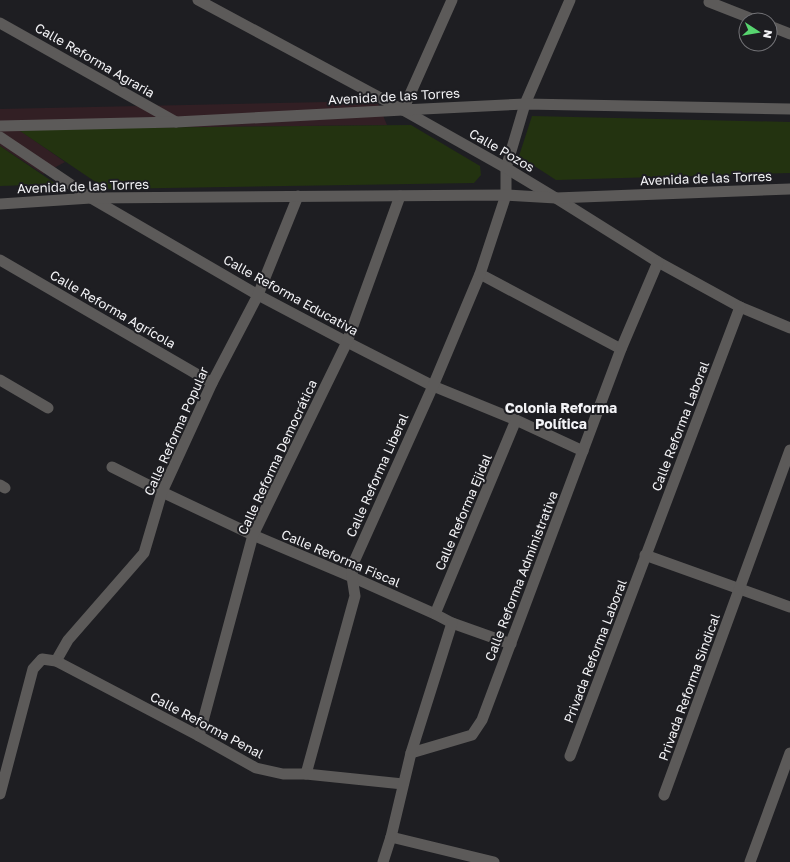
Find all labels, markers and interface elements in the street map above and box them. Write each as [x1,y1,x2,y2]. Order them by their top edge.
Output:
north arrow [738,12,778,52]
street label: Calle Reforma Agraria [32,19,158,101]
text: N [761,29,775,40]
street label: Avenida de las Torres [328,85,460,107]
street label: Calle Pozos [467,125,538,175]
street label: Avenida de las Torres [640,168,772,188]
street label: Avenida de las Torres [17,176,149,196]
street label: Calle Reforma Educativa [221,251,361,339]
street label: Calle Reforma Agrícola [47,266,179,352]
street label: Calle Reforma Laboral [648,359,712,493]
street label: Calle Reforma Popular [140,364,212,498]
street label: Calle Reforma Democrática [234,377,320,537]
district label: Colonia Reforma Política [505,399,617,432]
street label: Calle Reforma Liberal [342,411,412,539]
street label: Calle Reforma Ejidal [431,451,495,573]
street label: Calle Reforma Administrativa [481,489,561,663]
street label: Calle Reforma Fiscal [279,526,403,590]
street label: Privada Reforma Laboral [560,577,630,725]
street label: Privada Reforma Sindical [655,611,723,763]
street label: Calle Reforma Penal [147,688,267,762]

